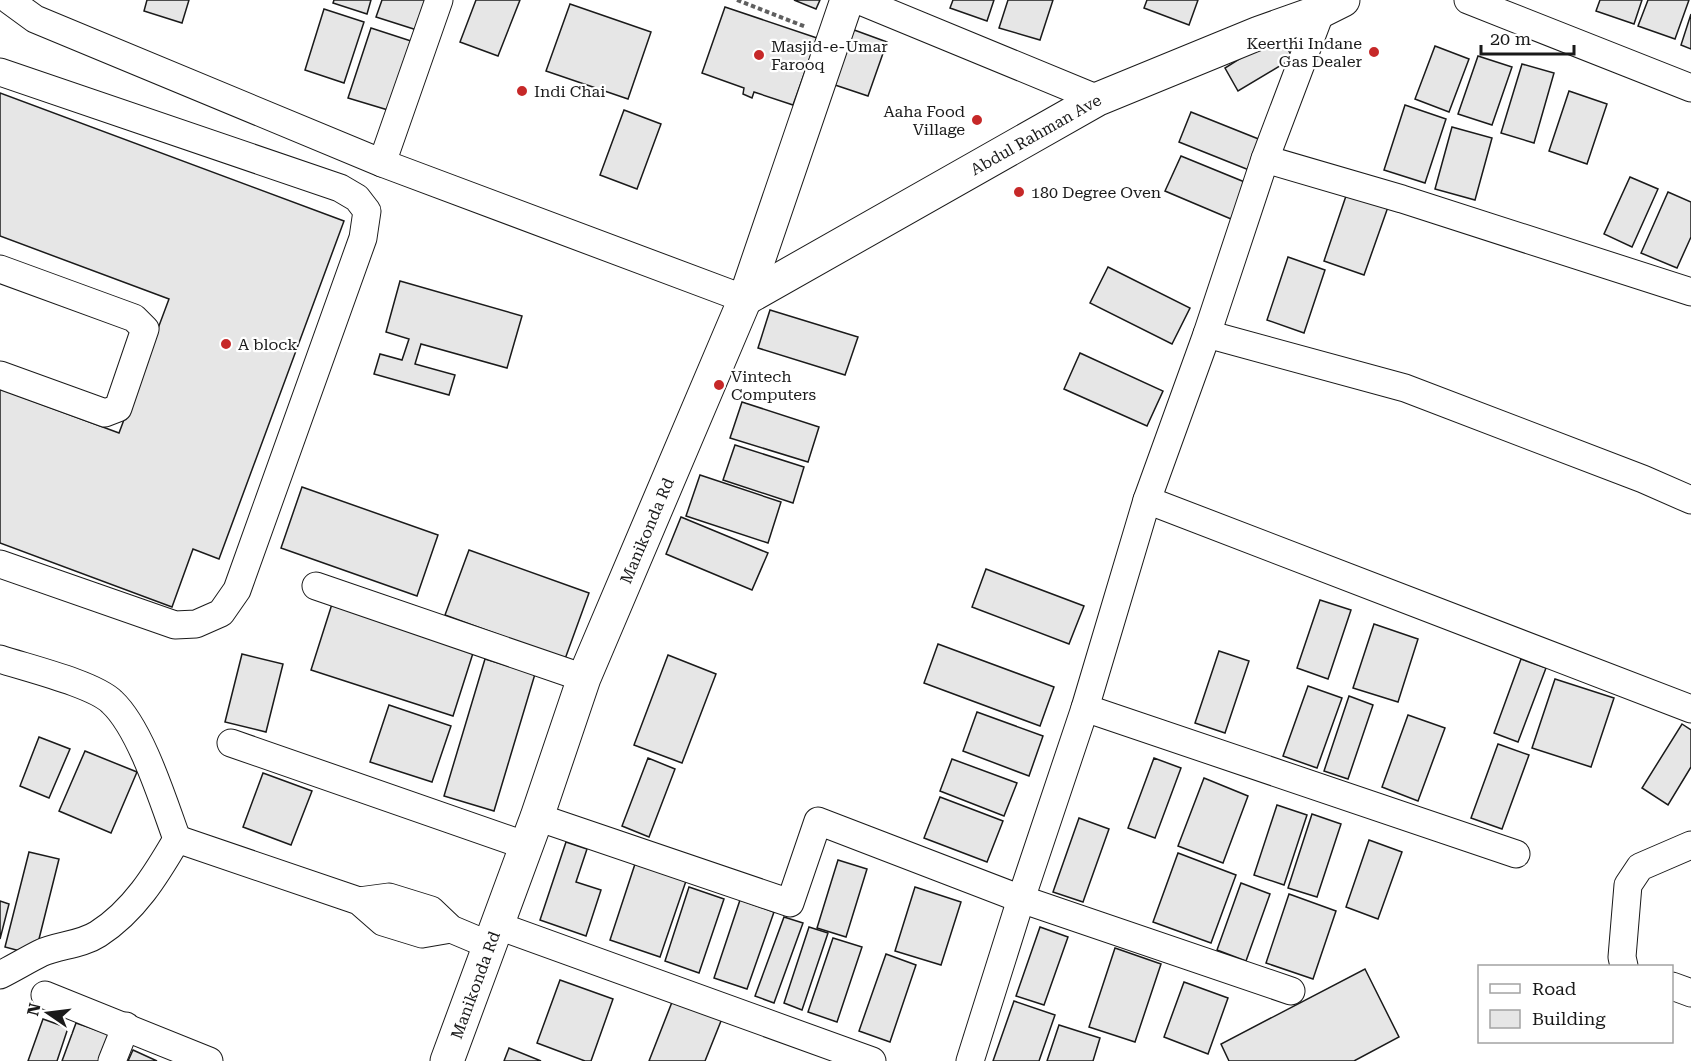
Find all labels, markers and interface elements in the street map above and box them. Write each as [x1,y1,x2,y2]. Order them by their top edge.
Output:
scale bar [1481,18,1574,56]
text: 20 m [1490,28,1531,49]
place label: Keerthi Indane Gas Dealer [1246,34,1362,71]
place label: Masjid-e-Umar Farooq [771,37,888,74]
marker: Keerthi Indane Gas Dealer [1367,45,1381,59]
marker: Masjid-e-Umar Farooq [752,48,766,62]
place label: Indi Chai [534,82,605,101]
marker: Indi Chai [515,84,529,98]
street label: Abdul Rahman Ave [967,90,1104,179]
place label: Aaha Food Village [883,102,965,139]
marker: Aaha Food Village [970,113,984,127]
place label: 180 Degree Oven [1031,183,1161,202]
marker: 180 Degree Oven [1012,185,1026,199]
place label: A block [238,335,297,354]
marker: A block [219,337,233,351]
place label: Vintech Computers [731,367,817,404]
marker: Vintech Computers [712,378,726,392]
street label: Manikonda Rd [616,475,678,586]
street label: Manikonda Rd [447,929,504,1041]
legend [1478,965,1673,1043]
text: Road [1532,978,1577,999]
north arrow [18,983,78,1043]
text: N [23,1001,45,1018]
text: Building [1532,1008,1606,1029]

